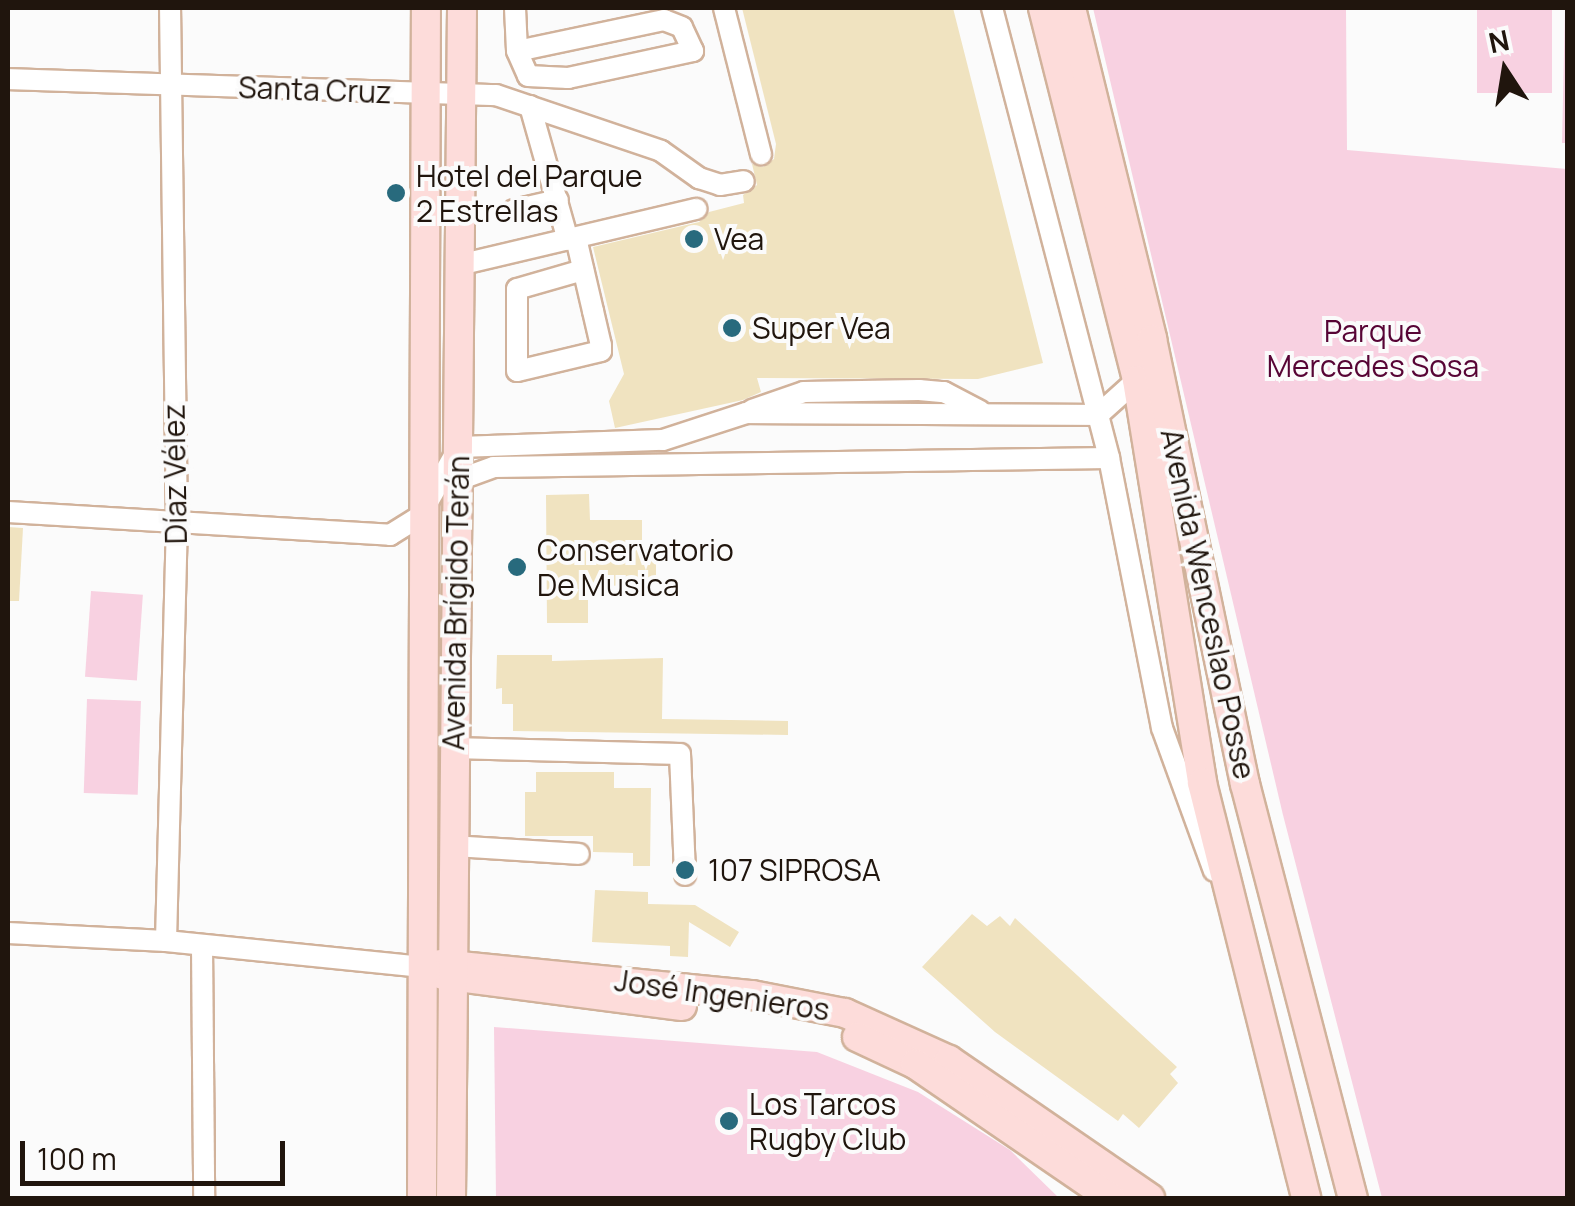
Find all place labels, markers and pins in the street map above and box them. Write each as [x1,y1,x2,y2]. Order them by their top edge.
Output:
place label: Hotel del Parque 2 Estrellas [416,158,643,228]
marker: Hotel del Parque 2 Estrellas [385,182,407,204]
place label: Vea [714,221,764,257]
marker: Vea [683,228,705,250]
place label: Super Vea [752,310,891,346]
marker: Super Vea [721,317,743,339]
place label: Conservatorio De Musica [537,532,734,602]
marker: Conservatorio De Musica [506,556,528,578]
place label: 107 SIPROSA [708,852,881,888]
marker: 107 SIPROSA [672,857,698,883]
place label: Los Tarcos Rugby Club [749,1086,906,1156]
marker: Los Tarcos Rugby Club [718,1110,740,1132]

